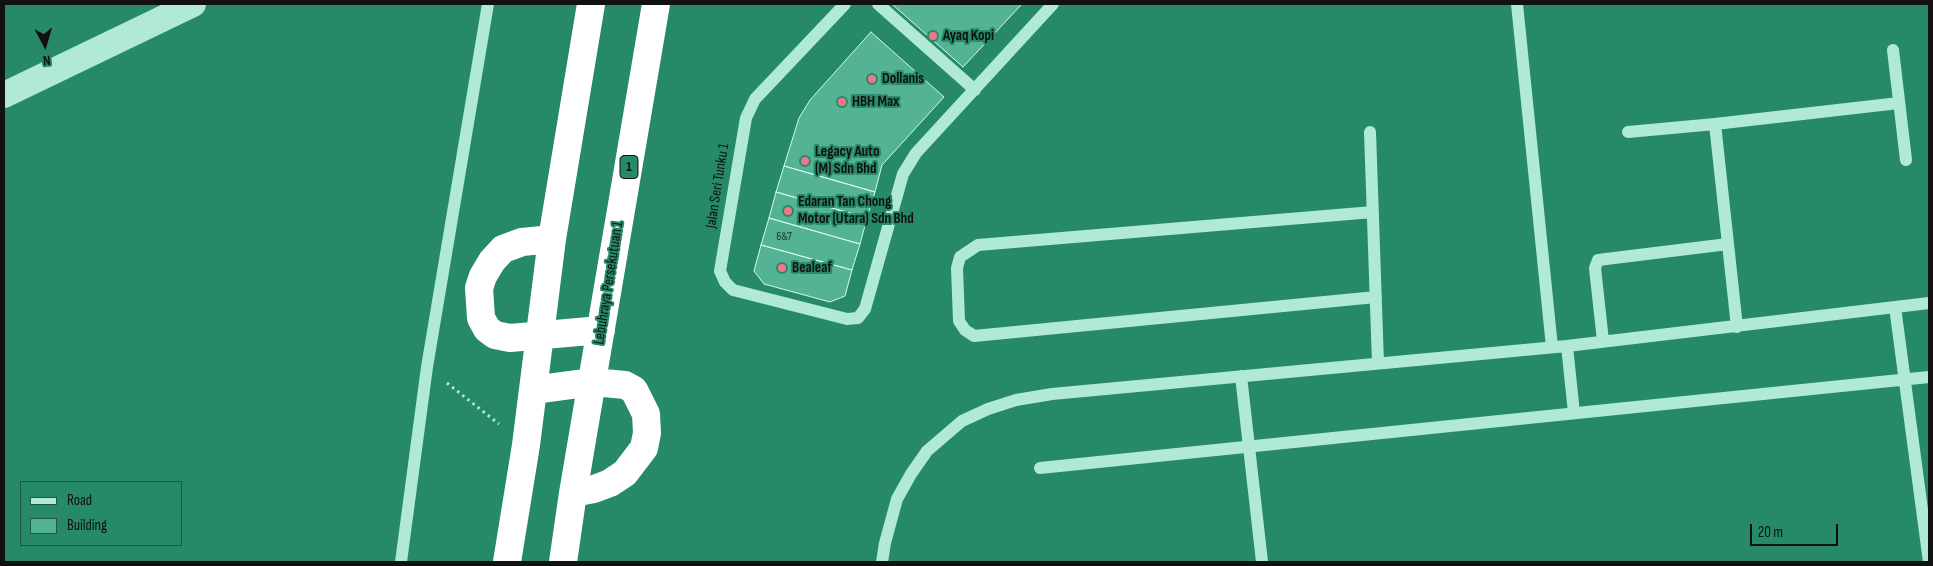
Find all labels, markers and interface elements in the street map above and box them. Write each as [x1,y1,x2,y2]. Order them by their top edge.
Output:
north arrow [20,20,70,70]
place label: Ayaq Kopi [943,27,994,45]
marker: Ayaq Kopi [927,30,939,42]
text: N [42,52,51,69]
place label: Dollanis [882,70,924,88]
marker: Dollanis [866,73,878,85]
place label: HBH Max [852,93,899,111]
marker: HBH Max [836,96,848,108]
street label: Jalan Seri Tunku 1 [702,142,734,230]
place label: Legacy Auto (M) Sdn Bhd [815,143,879,178]
marker: Legacy Auto (M) Sdn Bhd [799,155,811,167]
road number: 1 [620,156,638,178]
place label: Edaran Tan Chong Motor (Utara) Sdn Bhd [798,193,914,228]
marker: Edaran Tan Chong Motor (Utara) Sdn Bhd [782,205,794,217]
street label: Lebuhraya Persekutuan 1 [590,220,628,346]
house number: 6&7 [776,230,792,244]
place label: Bealeaf [792,259,832,277]
marker: Bealeaf [776,262,788,274]
legend [20,481,182,546]
text: Road [67,491,92,510]
scale bar [1753,514,1840,546]
text: Building [67,516,107,535]
text: 20 m [1758,523,1783,542]

